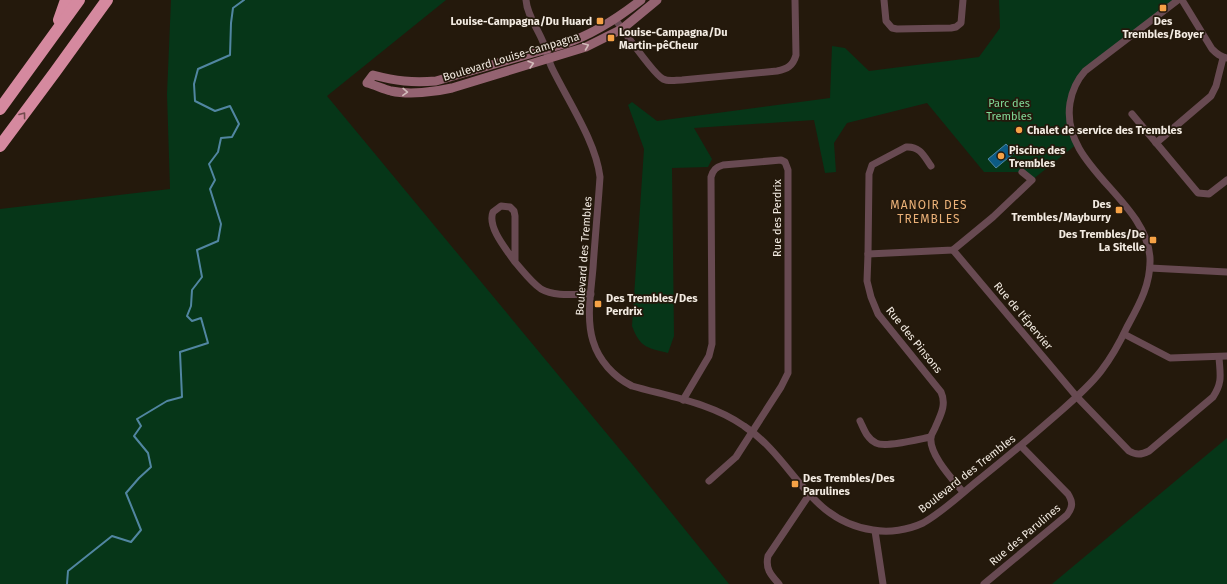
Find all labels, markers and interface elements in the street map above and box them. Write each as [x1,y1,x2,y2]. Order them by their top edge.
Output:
marker: Des Trembles/Boyer [1158,3,1168,13]
place label: Louise-Campagna/Du Huard [450,15,592,28]
place label: Des Trembles/Boyer [1122,15,1204,41]
marker: Louise-Campagna/Du Huard [595,16,605,26]
place label: Louise-Campagna/Du Martin-pêCheur [619,26,728,52]
street label: Boulevard Louise-Campagna [441,30,581,84]
marker: Louise-Campagna/Du Martin-pêCheur [606,33,616,43]
one-way arrow [583,43,590,51]
one-way arrow [527,60,534,69]
one-way arrow [402,87,408,96]
park label: Parc des Trembles [986,97,1032,123]
one-way arrow [18,112,26,119]
place label: Chalet de service des Trembles [1027,124,1183,137]
marker: Chalet de service des Trembles [1014,125,1024,135]
place label: Piscine des Trembles [1009,144,1066,170]
marker: Piscine des Trembles [996,151,1006,161]
street label: Rue des Perdrix [771,178,784,257]
street label: Boulevard des Trembles [573,196,595,316]
district label: MANOIR DES TREMBLES [890,198,968,226]
place label: Des Trembles/Mayburry [1011,198,1112,224]
marker: Des Trembles/Mayburry [1114,205,1124,215]
place label: Des Trembles/De La Sitelle [1059,228,1145,254]
marker: Des Trembles/De La Sitelle [1148,235,1158,245]
street label: Rue de l'Épervier [991,279,1056,353]
place label: Des Trembles/Des Perdrix [606,292,698,318]
marker: Des Trembles/Des Perdrix [593,299,603,309]
street label: Rue des Pinsons [883,304,945,376]
street label: Boulevard des Trembles [916,432,1018,516]
place label: Des Trembles/Des Parulines [803,472,895,498]
marker: Des Trembles/Des Parulines [790,479,800,489]
street label: Rue des Parulines [987,501,1063,569]

